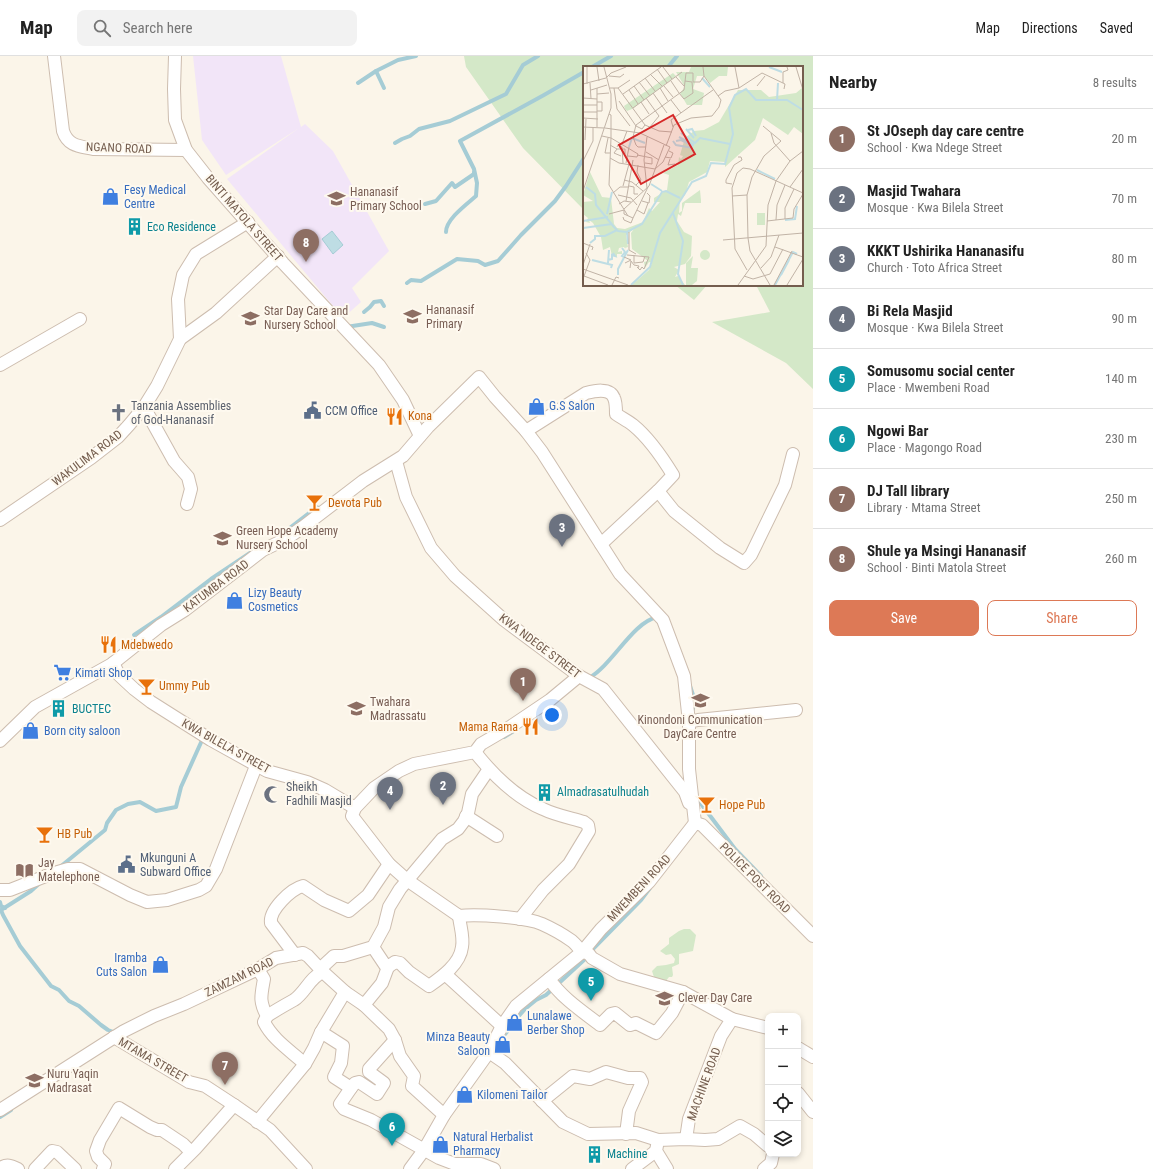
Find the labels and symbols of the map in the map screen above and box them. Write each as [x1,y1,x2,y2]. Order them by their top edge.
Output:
inset map [583,66,803,286]
street label: NGANO ROAD [86,140,152,156]
street label: BINTI MATOLA STREET [203,172,285,264]
place label: Fesy Medical Centre [124,183,186,211]
place label: Hananasif Primary School [350,185,422,213]
shop icon: Fesy Medical Centre [101,187,121,207]
school or university icon: Hananasif Primary School [327,189,347,209]
building icon: Eco Residence [124,217,144,237]
place label: Eco Residence [147,220,216,234]
pin: 8 [293,229,319,262]
place label: Hananasif Primary [426,303,475,331]
place label: Star Day Care and Nursery School [264,304,348,332]
school or university icon: Hananasif Primary [403,307,423,327]
school or university icon: Star Day Care and Nursery School [241,308,261,328]
shop icon: G.S Salon [526,396,546,416]
place label: Tanzania Assemblies of God-Hananasif [131,399,231,427]
place label: G.S Salon [549,399,595,413]
public building icon: CCM Office [302,401,322,421]
church icon: Tanzania Assemblies of God-Hananasif [108,403,128,423]
place label: CCM Office [325,404,378,418]
restaurant icon: Kona [385,406,405,426]
place label: Kona [408,409,432,423]
street label: WAKULIMA ROAD [49,427,125,489]
bar icon: Devota Pub [305,493,325,513]
place label: Devota Pub [328,496,382,510]
pin: 3 [549,514,575,547]
place label: Green Hope Academy Nursery School [236,524,338,552]
school or university icon: Green Hope Academy Nursery School [213,528,233,548]
street label: KATUMBA ROAD [181,557,252,615]
place label: Lizy Beauty Cosmetics [248,586,302,614]
shop icon: Lizy Beauty Cosmetics [225,590,245,610]
street label: KWA NDEGE STREET [497,611,583,681]
restaurant icon: Mdebwedo [98,635,118,655]
place label: Mdebwedo [121,638,173,652]
supermarket icon: Kimati Shop [52,663,72,683]
place label: Kimati Shop [75,666,132,680]
pin: 1 [510,668,536,701]
bar icon: Ummy Pub [136,676,156,696]
place label: Ummy Pub [159,679,210,693]
school or university icon: Kinondoni Communication DayCare Centre [690,691,710,711]
place label: Twahara Madrassatu [370,695,426,723]
building icon: BUCTEC [49,699,69,719]
school or university icon: Twahara Madrassatu [347,699,367,719]
place label: BUCTEC [72,702,111,716]
your location [542,705,562,725]
place label: Kinondoni Communication DayCare Centre [638,713,763,741]
street label: KWA BILELA STREET [179,716,273,776]
restaurant icon: Mama Rama [521,717,541,737]
place label: Mama Rama [459,720,518,734]
shop icon: Born city saloon [21,721,41,741]
place label: Born city saloon [44,724,120,738]
pin: 2 [430,772,456,805]
pin: 4 [377,777,403,810]
place label: Sheikh Fadhili Masjid [286,780,352,808]
building icon: Almadrasatulhudah [534,782,554,802]
mosque icon: Sheikh Fadhili Masjid [263,784,283,804]
place label: Almadrasatulhudah [557,785,649,799]
bar icon: Hope Pub [696,795,716,815]
place label: Hope Pub [719,798,765,812]
bar icon: HB Pub [34,824,54,844]
place label: HB Pub [57,827,92,841]
street label: POLICE POST ROAD [717,840,793,916]
place label: Mkunguni A Subward Office [140,851,211,879]
street label: MWEMBENI ROAD [604,852,674,924]
public building icon: Mkunguni A Subward Office [117,855,137,875]
place label: Jay Matelephone [38,856,100,884]
library icon: Jay Matelephone [15,860,35,880]
place label: Iramba Cuts Salon [96,951,147,979]
street label: ZAMZAM ROAD [202,954,276,1000]
shop icon: Iramba Cuts Salon [150,955,170,975]
pin: 5 [578,968,604,1001]
school or university icon: Clever Day Care [655,988,675,1008]
place label: Clever Day Care [678,991,753,1005]
place label: Lunalawe Berber Shop [527,1009,585,1037]
shop icon: Lunalawe Berber Shop [504,1013,524,1033]
place label: Minza Beauty Saloon [426,1030,490,1058]
shop icon: Minza Beauty Saloon [493,1034,513,1054]
street label: MTAMA STREET [116,1035,190,1085]
street label: MACHINE ROAD [684,1045,724,1122]
pin: 7 [212,1052,238,1085]
place label: Nuru Yaqin Madrasat [47,1067,99,1095]
school or university icon: Nuru Yaqin Madrasat [24,1071,44,1091]
shop icon: Kilomeni Tailor [454,1085,474,1105]
place label: Kilomeni Tailor [477,1088,548,1102]
pin: 6 [379,1113,405,1146]
place label: Natural Herbalist Pharmacy [453,1130,534,1158]
shop icon: Natural Herbalist Pharmacy [430,1134,450,1154]
building icon: Machine [584,1144,604,1164]
place label: Machine [607,1147,648,1161]

